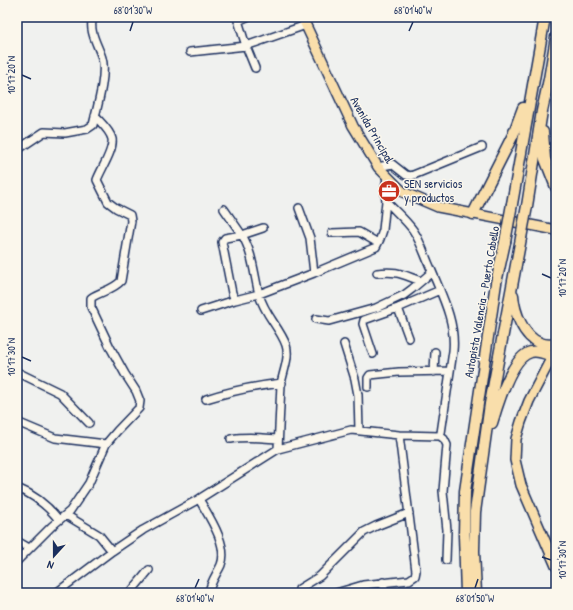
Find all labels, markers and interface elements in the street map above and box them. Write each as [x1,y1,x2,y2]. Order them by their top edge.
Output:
text: 68°01'30"W [114,4,153,17]
text: 68°01'40"W [394,4,433,17]
text: 10°17'20"N [5,56,18,94]
street label: Avenida Principal [346,93,399,167]
place label: SEN servicios y productos [404,175,463,206]
office icon: SEN servicios y productos [376,178,402,204]
street label: Autopista Valencia - Puerto Cabello [460,225,503,379]
text: 10°17'20"N [556,259,569,297]
text: 10°17'30"N [5,338,18,376]
north arrow [34,536,74,576]
text: 10°17'30"N [556,541,569,579]
text: N [45,558,56,573]
text: 68°01'40"W [176,592,215,605]
text: 68°01'50"W [456,592,495,605]

